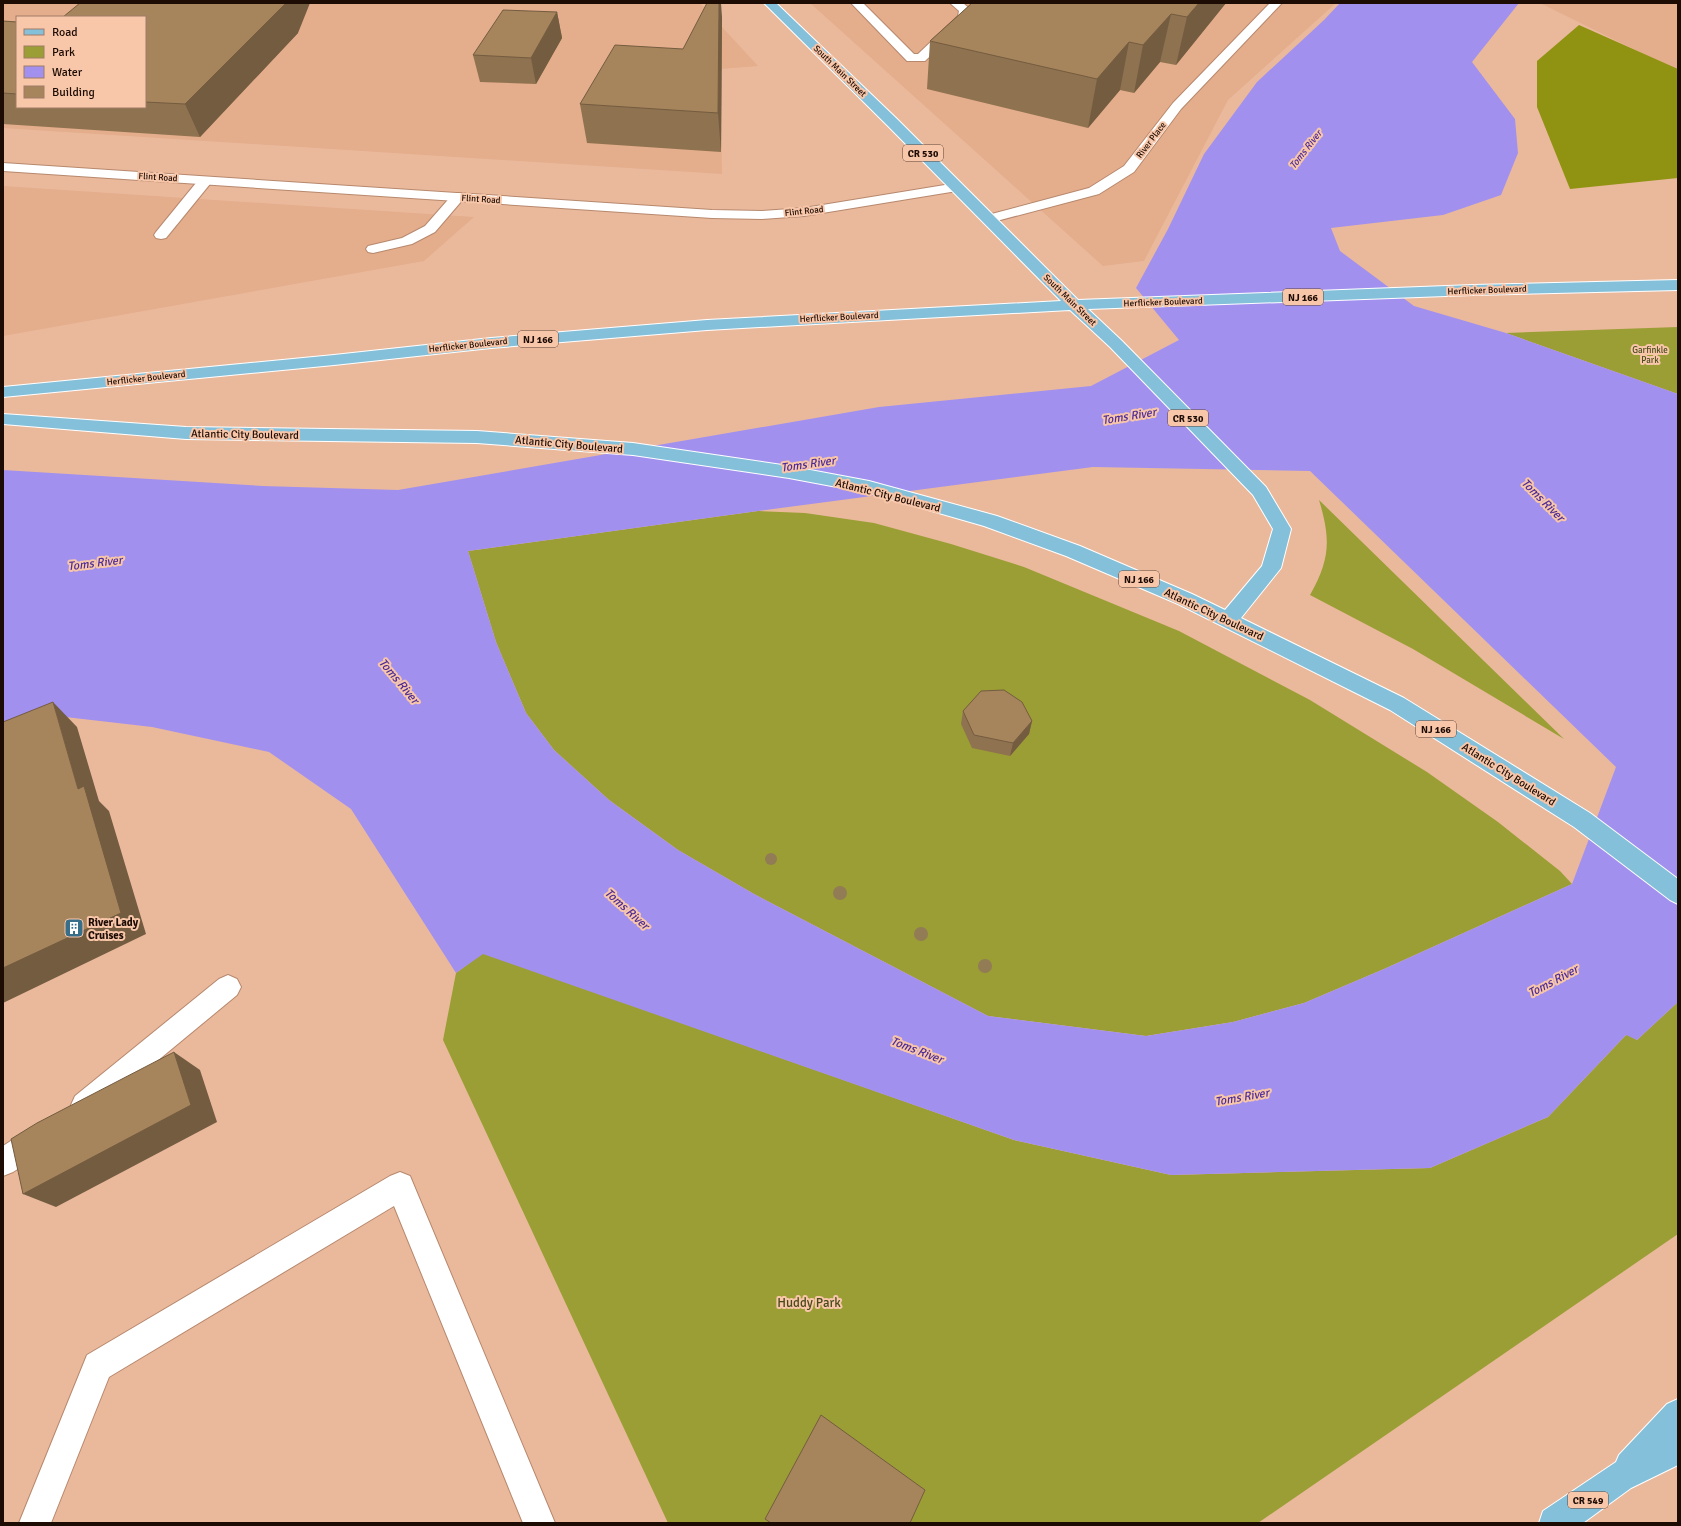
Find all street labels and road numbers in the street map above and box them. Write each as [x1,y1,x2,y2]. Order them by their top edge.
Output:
street label: South Main Street [811,43,868,99]
street label: River Place [1134,120,1169,161]
road number: CR 530 [903,145,943,161]
street label: Flint Road [138,171,178,184]
street label: Flint Road [461,193,501,206]
street label: Flint Road [784,204,824,219]
street label: South Main Street [1041,272,1098,328]
street label: Herflicker Boulevard [1447,284,1527,297]
road number: NJ 166 [1283,289,1323,305]
street label: Herflicker Boulevard [1123,296,1203,309]
street label: Herflicker Boulevard [799,310,879,325]
road number: NJ 166 [518,331,558,347]
street label: Herflicker Boulevard [428,336,508,355]
street label: Herflicker Boulevard [106,369,186,388]
road number: CR 530 [1168,410,1208,426]
street label: Atlantic City Boulevard [191,427,299,442]
street label: Atlantic City Boulevard [515,433,623,456]
street label: Atlantic City Boulevard [834,476,942,515]
road number: NJ 166 [1119,571,1159,587]
street label: Atlantic City Boulevard [1162,586,1266,643]
road number: NJ 166 [1416,721,1456,737]
street label: Atlantic City Boulevard [1460,740,1558,809]
road number: CR 549 [1568,1492,1608,1508]

